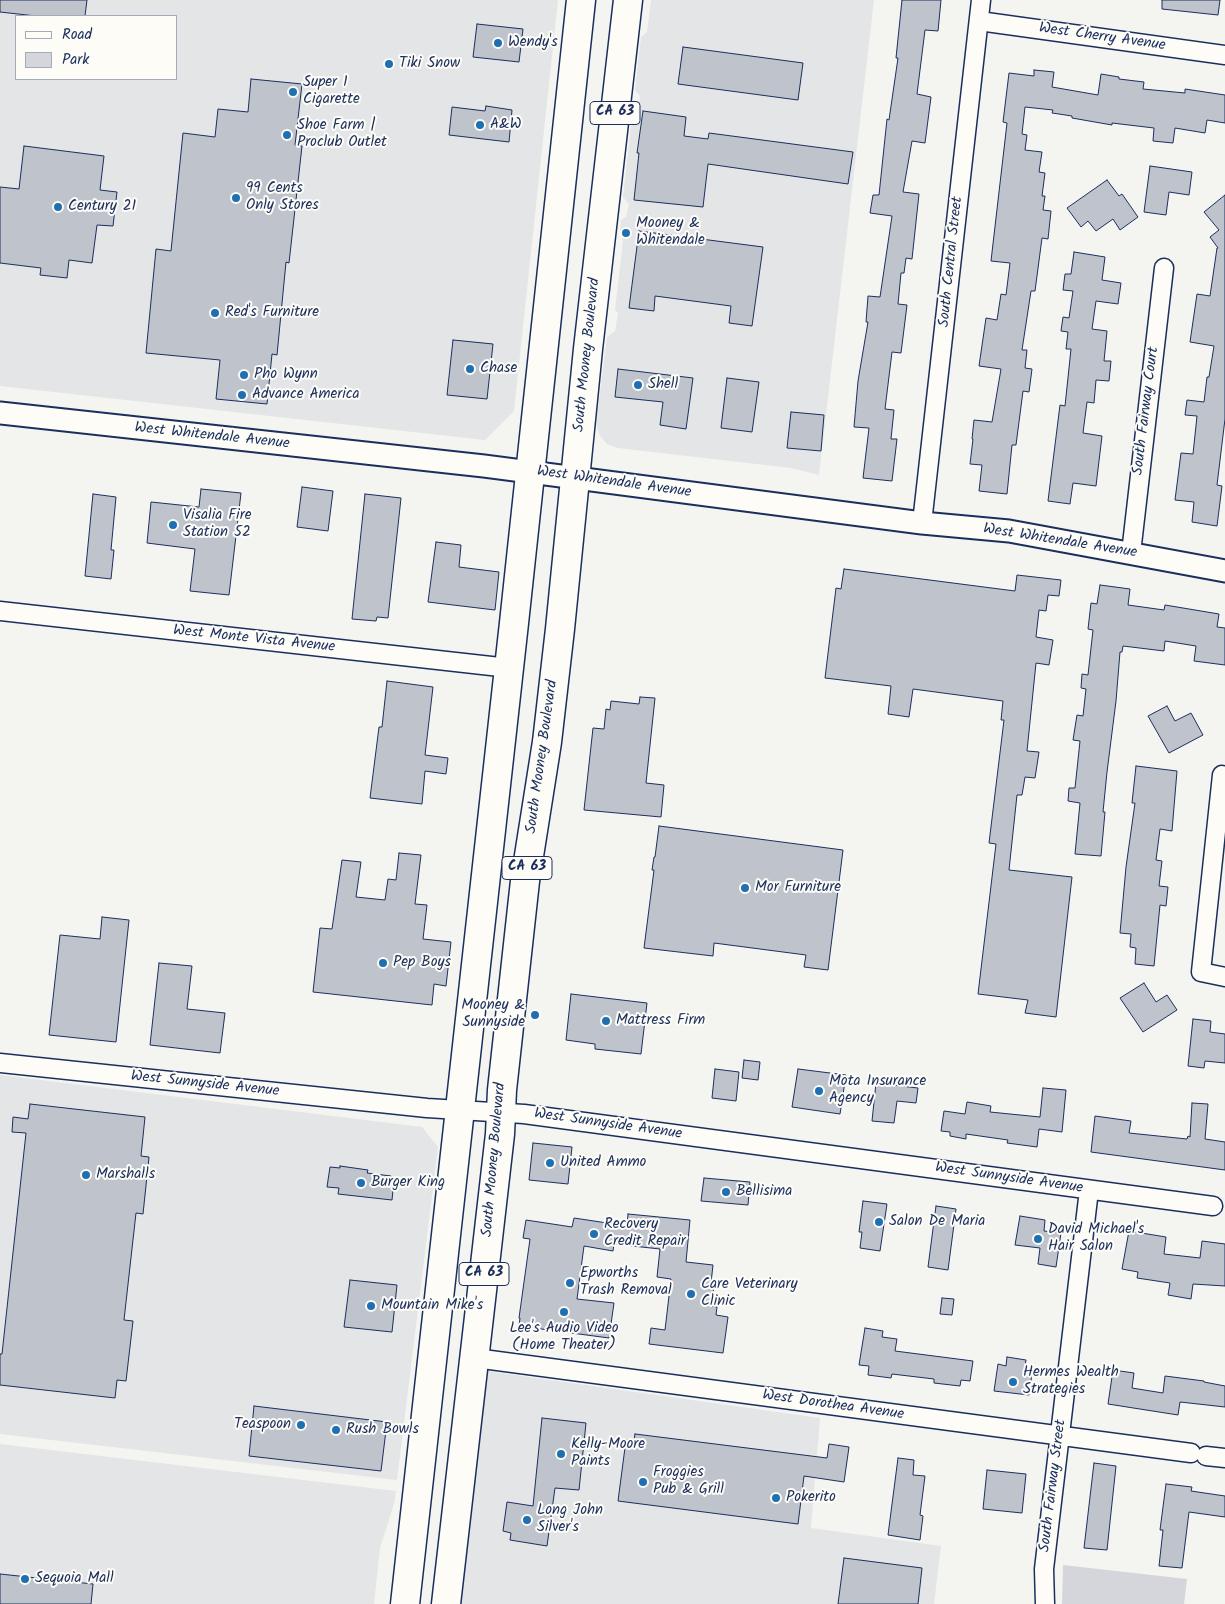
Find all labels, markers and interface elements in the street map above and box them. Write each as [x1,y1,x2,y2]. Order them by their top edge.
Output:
legend [15,15,178,80]
street label: West Cherry Avenue [1038,20,1166,56]
text: Road [62,23,92,47]
place label: Wendy's [508,34,558,52]
marker: Wendy's [492,37,504,49]
text: Park [62,48,89,72]
place label: Tiki Snow [399,55,460,73]
marker: Tiki Snow [383,58,395,70]
place label: Super 1 Cigarette [303,74,360,109]
marker: Super 1 Cigarette [287,86,299,98]
road number: CA 63 [590,102,640,125]
place label: A&W [490,116,521,134]
place label: Shoe Farm | Proclub Outlet [297,117,387,152]
marker: A&W [474,119,486,131]
marker: Shoe Farm | Proclub Outlet [281,129,293,141]
place label: 99 Cents Only Stores [246,180,319,215]
marker: 99 Cents Only Stores [230,192,242,204]
street label: South Central Street [936,196,968,328]
place label: Century 21 [68,198,136,216]
marker: Century 21 [52,201,64,213]
place label: Mooney & Whitendale [636,215,705,250]
marker: Mooney & Whitendale [620,227,632,239]
street label: South Mooney Boulevard [571,277,605,433]
place label: Red's Furniture [225,304,319,322]
marker: Red's Furniture [209,307,221,319]
street label: South Fairway Court [1130,346,1164,476]
place label: Chase [480,360,517,378]
marker: Chase [464,363,476,375]
place label: Pho Wynn [254,366,318,384]
marker: Pho Wynn [238,369,250,381]
place label: Shell [648,376,678,394]
marker: Shell [632,379,644,391]
place label: Advance America [252,386,359,404]
marker: Advance America [236,389,248,401]
street label: West Whitendale Avenue [134,420,290,454]
street label: West Whitendale Avenue [536,463,692,503]
place label: Visalia Fire Station 52 [183,507,251,542]
marker: Visalia Fire Station 52 [167,519,179,531]
street label: West Whitendale Avenue [982,521,1138,563]
street label: West Monte Vista Avenue [172,623,336,657]
street label: South Mooney Boulevard [523,679,563,835]
road number: CA 63 [502,856,552,880]
place label: Mor Furniture [755,879,841,897]
marker: Mor Furniture [739,882,751,894]
place label: Pep Boys [393,954,451,972]
marker: Pep Boys [377,957,389,969]
place label: Mooney & Sunnyside [461,997,525,1032]
marker: Mooney & Sunnyside [529,1009,541,1021]
place label: Mattress Firm [616,1012,705,1030]
marker: Mattress Firm [600,1015,612,1027]
street label: West Sunnyside Avenue [130,1068,280,1102]
place label: Mota Insurance Agency [829,1073,926,1108]
street label: South Mooney Boulevard [479,1082,511,1238]
marker: Mota Insurance Agency [813,1085,825,1097]
street label: West Sunnyside Avenue [533,1106,683,1144]
place label: United Ammo [560,1154,646,1172]
marker: United Ammo [544,1157,556,1169]
street label: West Sunnyside Avenue [934,1160,1084,1198]
place label: Marshalls [96,1166,155,1184]
marker: Marshalls [80,1169,92,1181]
place label: Burger King [371,1174,445,1192]
marker: Burger King [355,1177,367,1189]
place label: Bellisima [736,1183,792,1201]
marker: Bellisima [720,1186,732,1198]
place label: Salon De Maria [889,1213,985,1231]
place label: Recovery Credit Repair [604,1216,686,1251]
marker: Salon De Maria [873,1216,885,1228]
place label: David Michael's Hair Salon [1048,1221,1144,1256]
marker: Recovery Credit Repair [588,1228,600,1240]
marker: David Michael's Hair Salon [1032,1233,1044,1245]
road number: CA 63 [459,1262,509,1286]
place label: Epworths Trash Removal [580,1265,672,1300]
place label: Care Veterinary Clinic [701,1276,798,1311]
marker: Epworths Trash Removal [564,1277,576,1289]
marker: Care Veterinary Clinic [685,1288,697,1300]
place label: Mountain Mike's [381,1297,483,1315]
marker: Mountain Mike's [365,1300,377,1312]
marker: Lee's Audio Video (Home Theater) [558,1306,570,1318]
place label: Lee's Audio Video (Home Theater) [509,1320,619,1355]
place label: Hermes Wealth Strategies [1023,1364,1119,1399]
marker: Hermes Wealth Strategies [1007,1376,1019,1388]
street label: West Dorothea Avenue [761,1387,905,1425]
place label: Teaspoon [234,1416,291,1434]
marker: Teaspoon [295,1419,307,1431]
street label: South Fairway Street [1037,1419,1071,1553]
place label: Rush Bowls [346,1421,419,1439]
marker: Rush Bowls [330,1424,342,1436]
place label: Kelly-Moore Paints [571,1436,645,1471]
marker: Kelly-Moore Paints [555,1448,567,1460]
place label: Froggies Pub & Grill [653,1464,724,1499]
marker: Froggies Pub & Grill [637,1476,649,1488]
place label: Pokerito [786,1489,836,1507]
marker: Pokerito [770,1492,782,1504]
place label: Long John Silver's [537,1502,603,1537]
marker: Long John Silver's [521,1514,533,1526]
place label: Sequoia Mall [35,1570,114,1588]
marker: Sequoia Mall [19,1573,31,1585]

